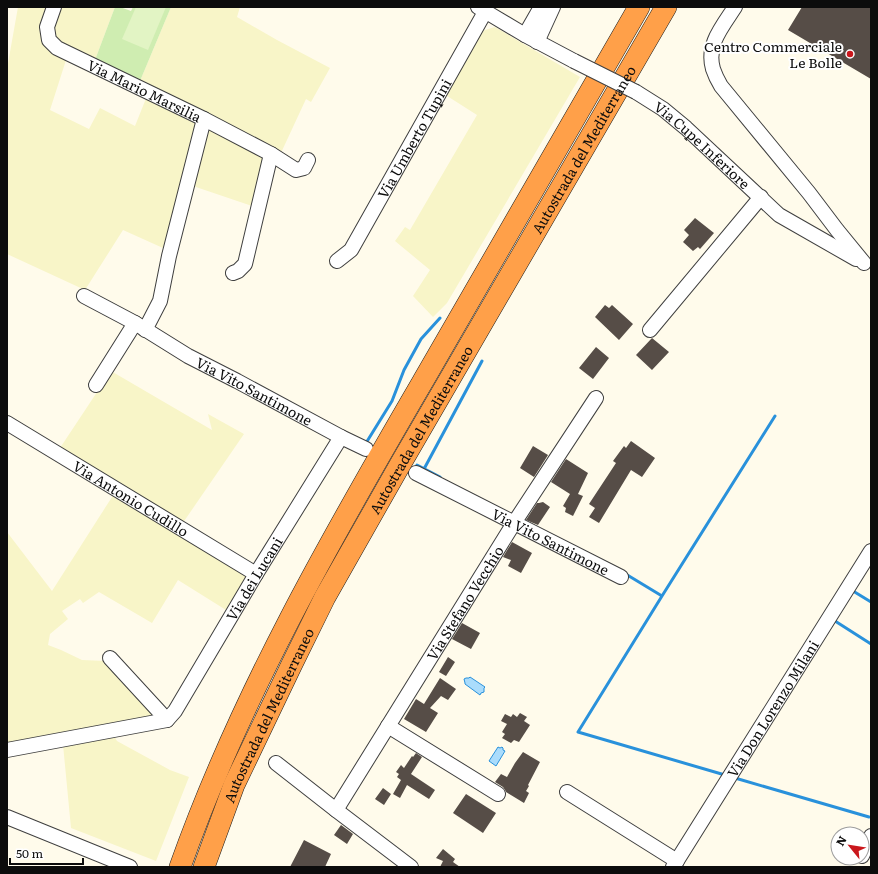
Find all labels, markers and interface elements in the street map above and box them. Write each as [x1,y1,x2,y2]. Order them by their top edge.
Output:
place label: Centro Commerciale Le Bolle [704,36,842,72]
marker: Centro Commerciale Le Bolle [845,49,855,59]
street label: Via Mario Marsilia [84,54,205,127]
street label: Autostrada del Mediterraneo [527,62,640,237]
street label: Via Umberto Tupini [372,74,456,202]
street label: Via Cupe Inferiore [651,96,755,193]
street label: Autostrada del Mediterraneo [364,342,477,517]
street label: Via Vito Santimone [193,352,316,430]
street label: Via Antonio Cudillo [69,455,193,541]
street label: Via Vito Santimone [489,503,613,579]
street label: Via dei Lucani [221,533,287,624]
street label: Via Stefano Vecchio [421,542,508,664]
street label: Autostrada del Mediterraneo [218,624,318,805]
street label: Via Don Lorenzo Milani [722,636,823,781]
north arrow [830,826,870,866]
text: N [831,833,850,848]
scale bar [10,840,83,866]
text: 50 m [16,844,43,862]

